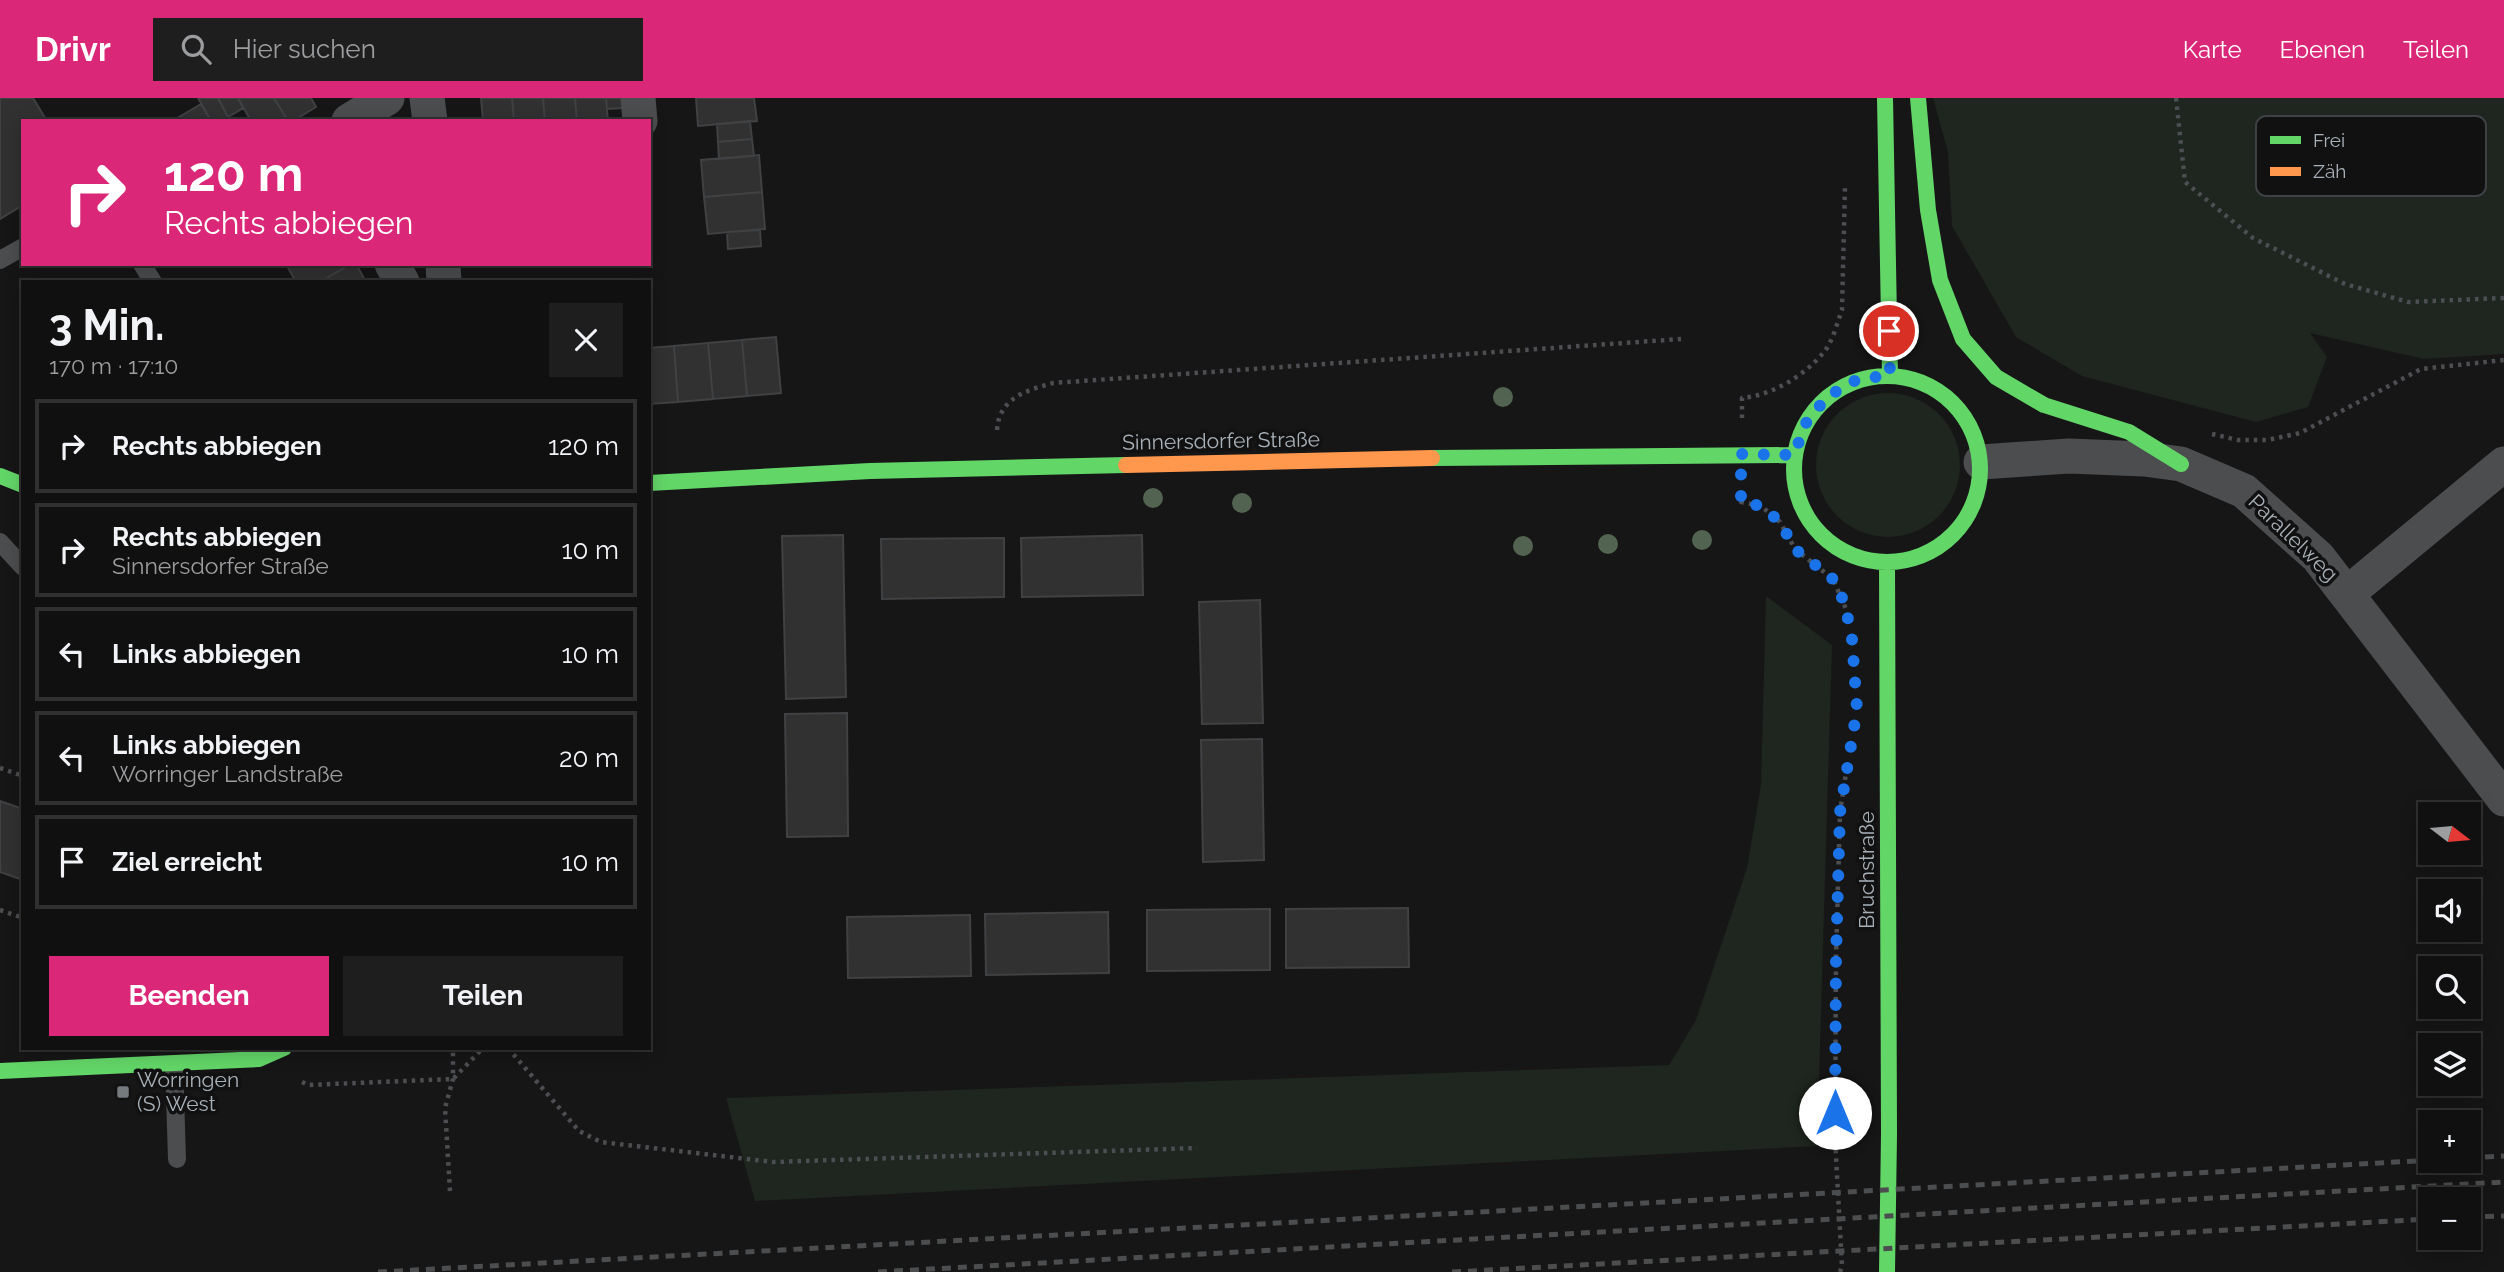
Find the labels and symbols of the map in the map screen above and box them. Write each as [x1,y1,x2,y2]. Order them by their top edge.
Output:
legend [2256,116,2486,196]
text: Frei [2313,129,2345,151]
text: Zäh [2313,160,2346,182]
pin [1859,301,1919,361]
street label: Sinnersdorfer Straße [1122,426,1320,455]
street label: Parallelweg [2244,489,2343,586]
north arrow [2418,802,2482,864]
street label: Bruchstraße [1854,811,1879,929]
place label: Worringen (S) West [137,1067,239,1116]
position arrow [1798,1076,1872,1150]
marker: Worringen (S) West [115,1084,131,1100]

